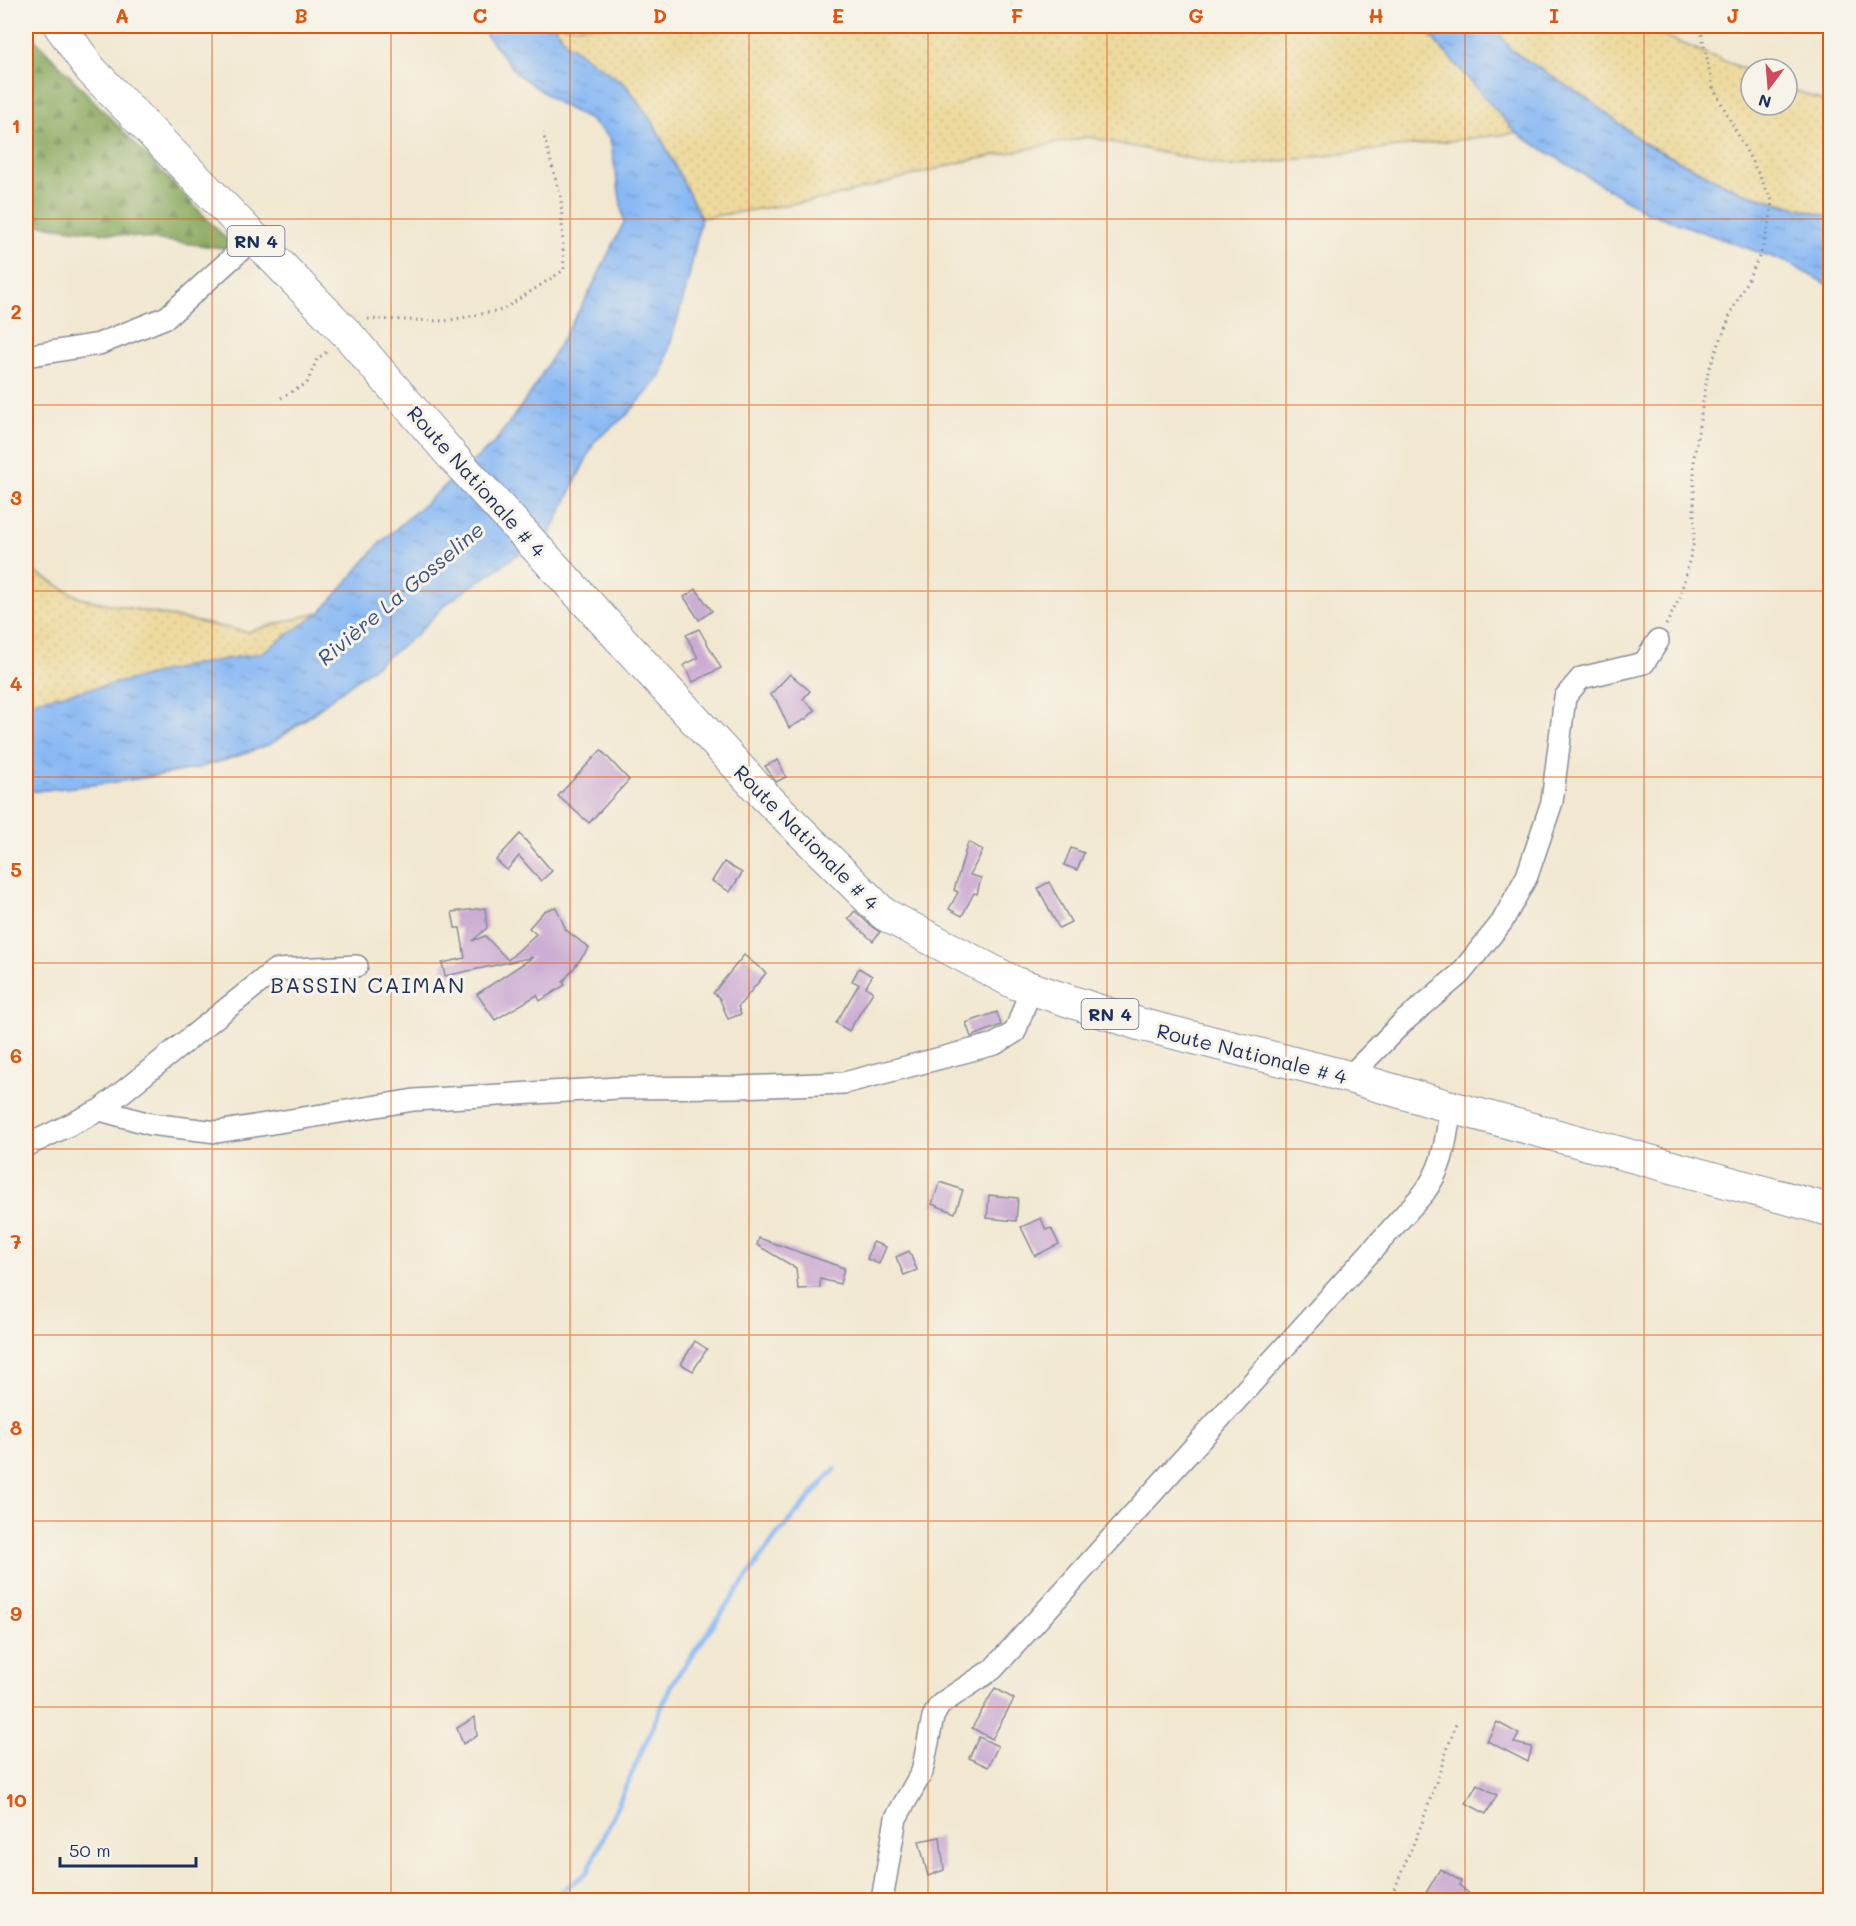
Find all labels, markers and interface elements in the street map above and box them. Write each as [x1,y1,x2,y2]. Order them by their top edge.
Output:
text: A [115,2,129,28]
text: B [294,2,308,28]
text: C [473,2,488,28]
text: D [653,2,667,28]
text: E [832,2,844,28]
text: F [1011,2,1024,28]
text: G [1188,2,1204,28]
text: H [1368,2,1384,28]
text: I [1549,2,1559,28]
text: J [1726,2,1740,28]
north arrow [1739,57,1799,117]
text: N [1756,90,1773,114]
text: 1 [12,112,20,138]
road number: RN 4 [228,226,284,256]
text: 2 [10,298,22,324]
street label: Route Nationale # 4 [402,400,552,562]
text: 3 [10,484,22,510]
water label: Rivière La Gosseline [311,515,489,671]
text: 4 [10,670,23,696]
street label: Route Nationale # 4 [729,759,885,915]
text: 5 [10,856,22,882]
district label: BASSIN CAIMAN [270,970,466,999]
road number: RN 4 [1082,999,1138,1029]
street label: Route Nationale # 4 [1154,1017,1350,1089]
text: 6 [10,1042,22,1068]
text: 7 [10,1228,22,1254]
text: 8 [10,1414,22,1440]
text: 9 [10,1600,22,1626]
text: 10 [5,1786,27,1812]
scale bar [60,1830,196,1868]
text: 50 m [69,1838,111,1862]

